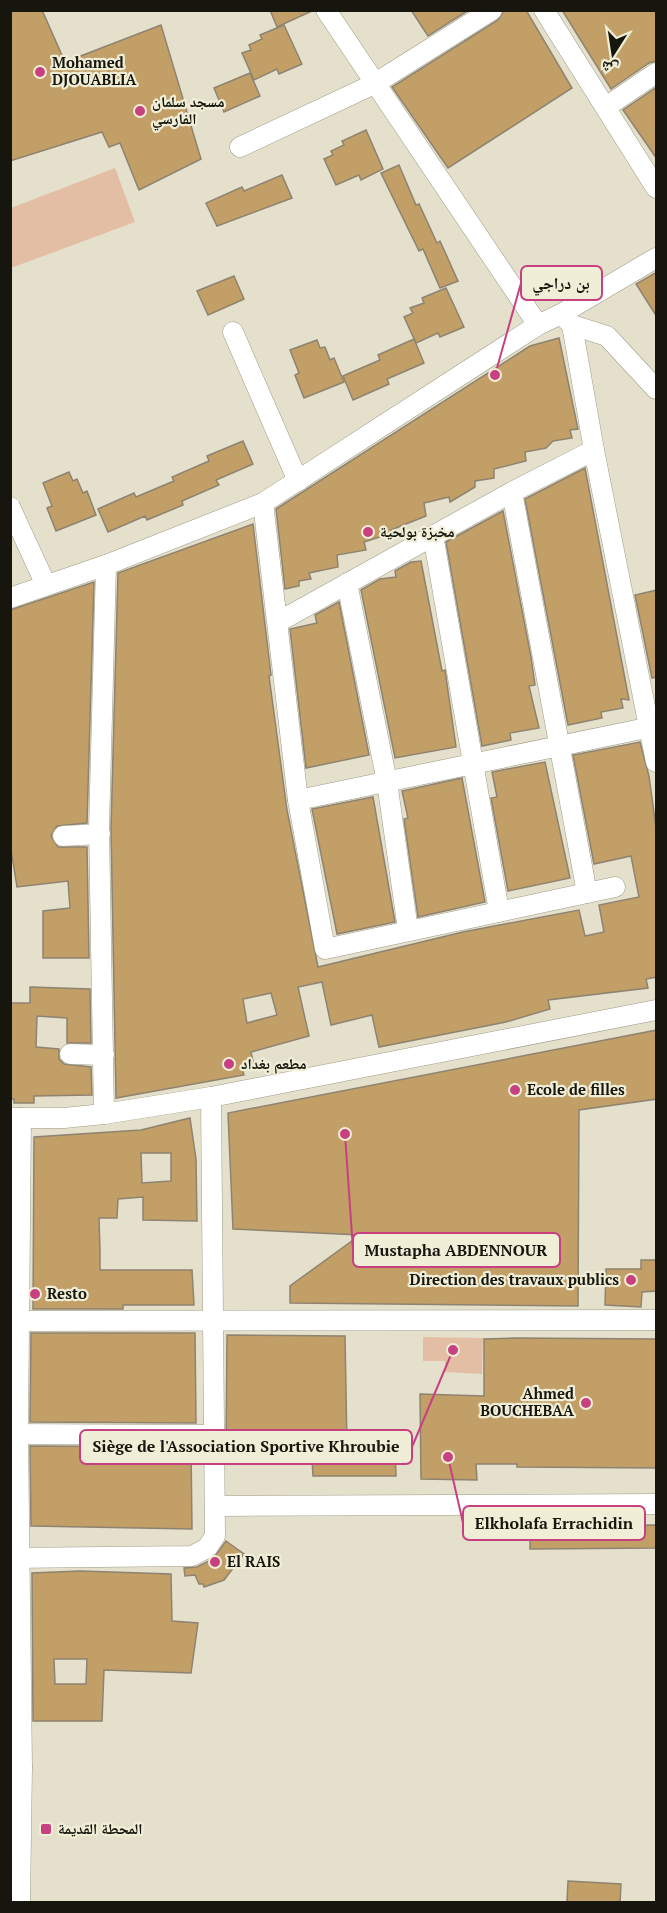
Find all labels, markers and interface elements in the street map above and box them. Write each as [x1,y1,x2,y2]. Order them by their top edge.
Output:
north arrow [583,24,643,84]
place label: Mohamed DJOUABLIA [52,52,137,89]
text: ش [599,56,620,81]
marker: Mohamed DJOUABLIA [33,65,47,79]
place label: مسجد سلمان الفارسي [152,91,224,131]
marker: مسجد سلمان الفارسي [133,104,147,118]
callout: بن دراجي [521,266,602,300]
text: بن دراجي [532,272,590,296]
place label: مخبزة بولحية [380,521,455,541]
marker: مخبزة بولحية [361,525,375,539]
place label: مطعم بغداد [241,1053,307,1074]
marker: مطعم بغداد [222,1057,236,1071]
place label: Ecole de filles [527,1079,625,1099]
marker: Ecole de filles [508,1083,522,1097]
callout: Mustapha ABDENNOUR [353,1233,560,1267]
text: Mustapha ABDENNOUR [365,1239,547,1261]
place label: Direction des travaux publics [410,1269,619,1289]
marker: Direction des travaux publics [624,1273,638,1287]
place label: Resto [47,1283,87,1303]
marker: Resto [28,1287,42,1301]
place label: Ahmed BOUCHEBAA [480,1383,574,1420]
marker: Ahmed BOUCHEBAA [579,1396,593,1410]
callout: Siège de l'Association Sportive Khroubie [80,1430,412,1464]
text: Siège de l'Association Sportive Khroubie [92,1435,400,1457]
callout: Elkholafa Errachidin [463,1506,645,1540]
text: Elkholafa Errachidin [475,1512,634,1534]
place label: El RAIS [227,1551,280,1571]
marker: El RAIS [208,1555,222,1569]
place label: المحطة القديمة [58,1818,143,1838]
marker: المحطة القديمة [39,1822,53,1836]

